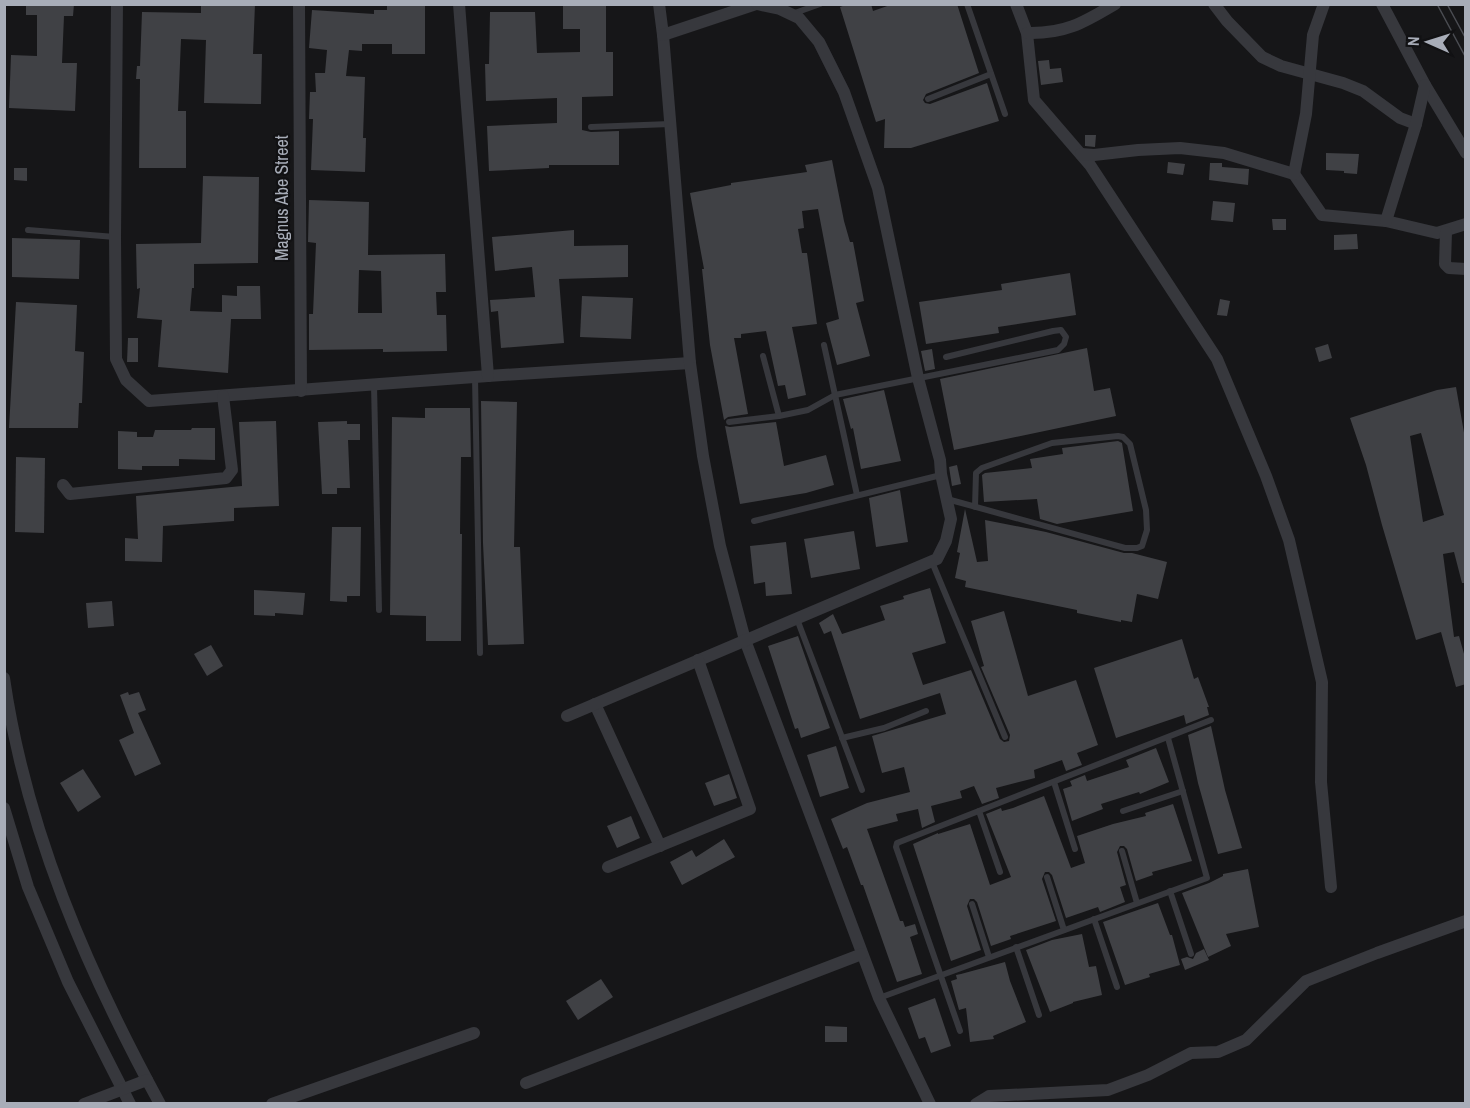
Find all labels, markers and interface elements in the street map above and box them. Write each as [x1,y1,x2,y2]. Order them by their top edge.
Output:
north arrow [1398,12,1458,72]
text: N [1402,36,1424,47]
street label: Magnus Abe Street [269,135,294,261]

